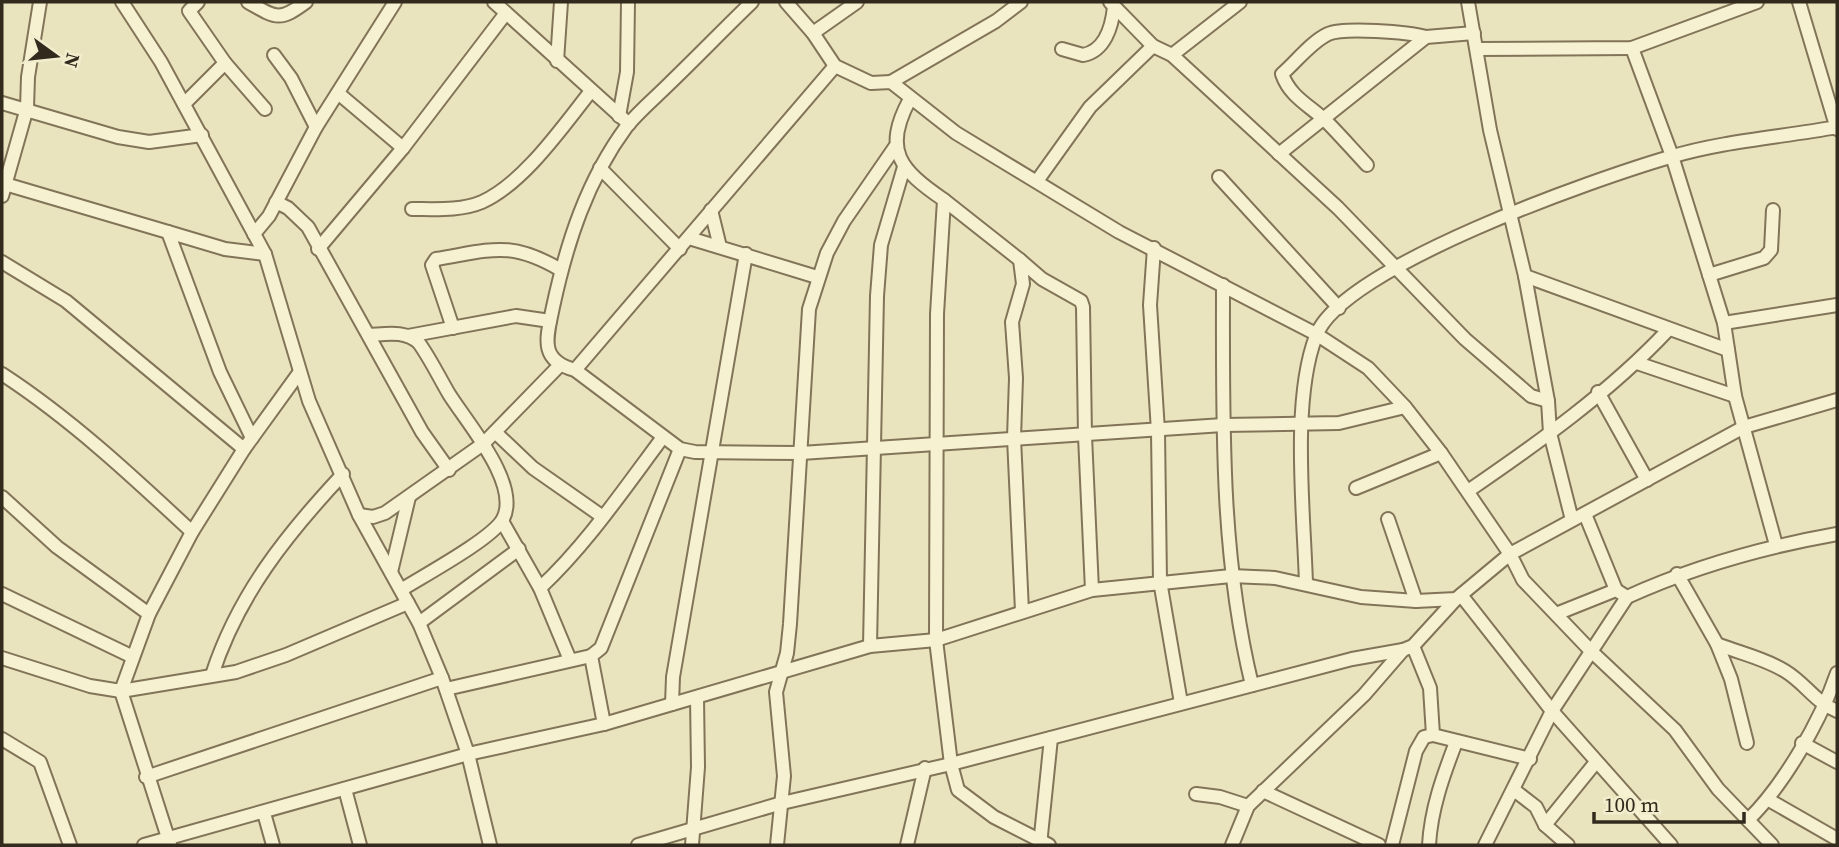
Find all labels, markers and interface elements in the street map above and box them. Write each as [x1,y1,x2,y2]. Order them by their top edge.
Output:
north arrow [21,21,91,91]
text: N [58,50,87,71]
scale bar [1594,780,1744,824]
text: 100 m [1604,790,1659,819]

